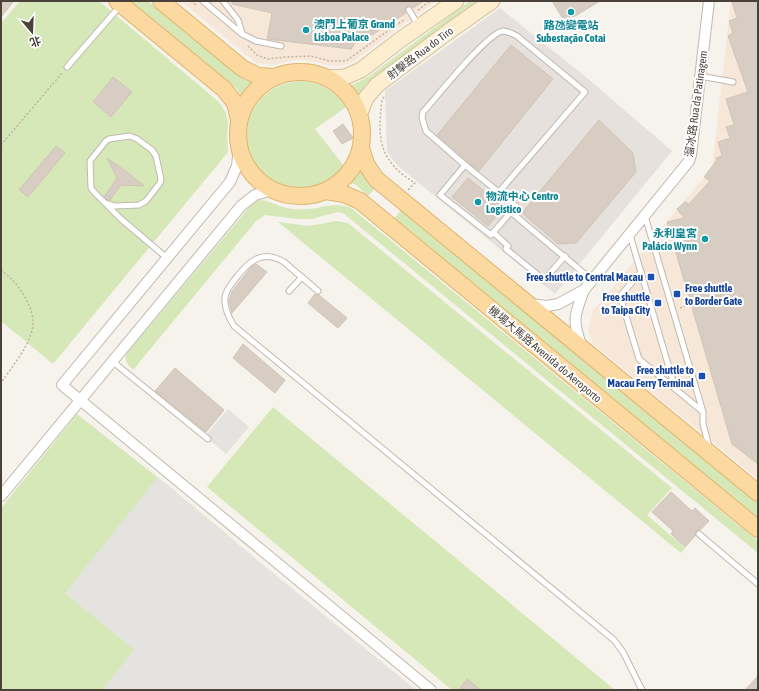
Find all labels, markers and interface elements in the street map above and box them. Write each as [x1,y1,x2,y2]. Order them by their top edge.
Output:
marker: 路氹變電站 Subestação Cotai [566,7,576,17]
north arrow [12,12,52,52]
place label: 澳門上葡京 Grand Lisboa Palace [314,18,395,43]
place label: 路氹變電站 Subestação Cotai [536,19,606,44]
street label: 射擊路 Rua do Tiro [385,24,455,82]
marker: 澳門上葡京 Grand Lisboa Palace [301,25,311,35]
text: 北 [28,34,42,49]
street label: 溜冰路 Rua da Patinagem [683,50,709,158]
place label: 物流中心 Centro Logistico [486,190,558,215]
marker: 物流中心 Centro Logistico [473,197,483,207]
place label: 永利皇宮 Palácio Wynn [642,227,697,252]
marker: 永利皇宮 Palácio Wynn [700,234,710,244]
place label: Free shuttle to Central Macau [526,271,643,283]
marker: Free shuttle to Central Macau [646,272,656,282]
place label: Free shuttle to Border Gate [684,282,742,307]
marker: Free shuttle to Border Gate [672,289,682,299]
place label: Free shuttle to Taipa City [601,291,650,316]
marker: Free shuttle to Taipa City [653,298,663,308]
street label: 機場大馬路 Avenida do Aeroporto [486,303,604,405]
place label: Free shuttle to Macau Ferry Terminal [608,364,695,389]
marker: Free shuttle to Macau Ferry Terminal [697,371,707,381]

